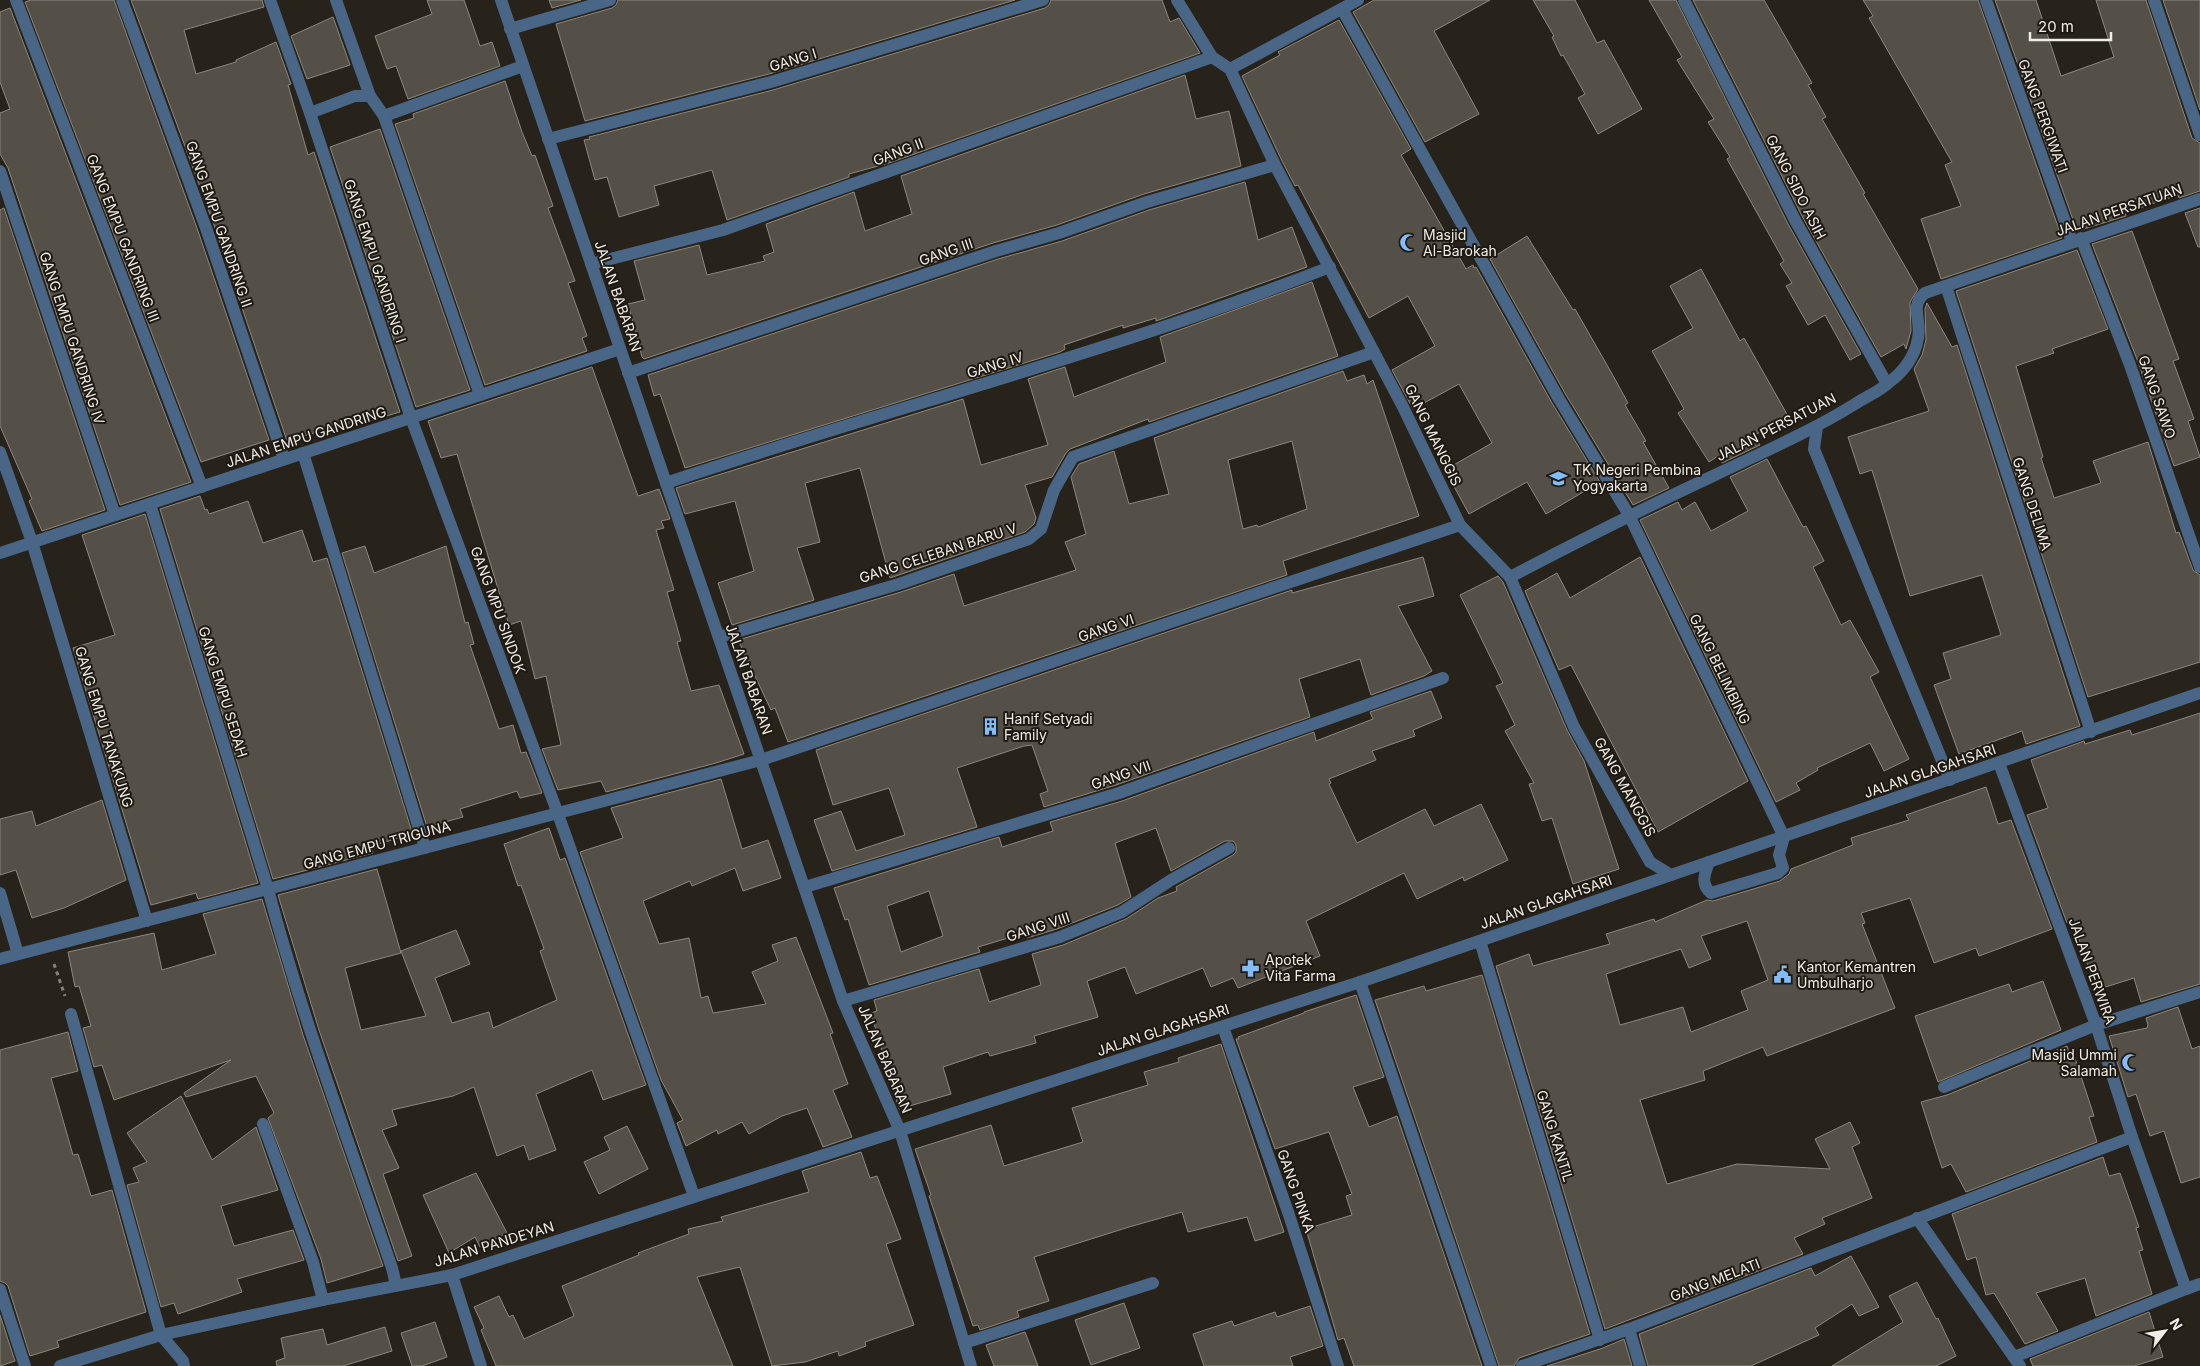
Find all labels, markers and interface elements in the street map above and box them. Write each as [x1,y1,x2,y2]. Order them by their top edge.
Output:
scale bar [2030,10,2111,42]
text: 20 m [2038,17,2074,36]
street label: GANG I [767,44,819,75]
street label: GANG PERGIWATI [2015,57,2072,175]
street label: GANG SIDO ASIH [1763,132,1830,242]
street label: GANG II [870,134,925,169]
street label: GANG EMPU GANDRING II [183,138,256,309]
street label: GANG EMPU GANDRING III [84,151,163,324]
street label: GANG EMPU GANDRING I [341,177,410,345]
street label: JALAN PERSATUAN [2053,180,2184,239]
place label: Masjid Al-Barokah [1423,226,1497,259]
mosque icon: Masjid Al-Barokah [1399,233,1419,253]
street label: GANG III [917,234,975,269]
street label: JALAN BABARAN [592,238,645,354]
street label: GANG EMPU GANDRING IV [36,249,109,427]
street label: GANG IV [965,348,1025,381]
street label: GANG SAWO [2135,353,2180,441]
street label: GANG MANGGIS [1401,381,1465,488]
street label: JALAN PERSATUAN [1713,389,1839,464]
street label: JALAN EMPU GANDRING [223,402,388,471]
street label: GANG DELIMA [2009,455,2056,553]
place label: TK Negeri Pembina Yogyakarta [1573,461,1701,494]
school or university icon: TK Negeri Pembina Yogyakarta [1549,468,1569,488]
street label: GANG CELEBAN BARU V [857,519,1019,586]
street label: GANG MPU SINDOK [468,544,530,676]
street label: GANG VI [1076,610,1136,645]
street label: GANG BELIMBING [1686,611,1755,727]
street label: JALAN BABARAN [723,621,776,737]
street label: GANG EMPU SEDAH [195,624,252,759]
street label: GANG EMPU TANAKUNG [72,644,137,809]
place label: Hanif Setyadi Family [1004,710,1093,743]
building icon: Hanif Setyadi Family [980,717,1000,737]
street label: GANG MANGGIS [1591,734,1660,840]
street label: JALAN GLAGAHSARI [1862,740,1998,801]
street label: GANG VII [1089,756,1153,793]
street label: GANG EMPU TRIGUNA [301,817,453,872]
street label: JALAN GLAGAHSARI [1478,871,1614,932]
street label: GANG VIII [1004,908,1072,945]
street label: JALAN PERWIRA [2065,915,2120,1027]
place label: Apotek Vita Farma [1265,951,1336,984]
pharmacy icon: Apotek Vita Farma [1241,958,1261,978]
place label: Kantor Kemantren Umbulharjo [1797,958,1916,991]
public building icon: Kantor Kemantren Umbulharjo [1773,965,1793,985]
street label: JALAN GLAGAHSARI [1094,1000,1231,1059]
street label: JALAN BABARAN [855,1002,916,1116]
place label: Masjid Ummi Salamah [2031,1046,2117,1079]
mosque icon: Masjid Ummi Salamah [2121,1053,2141,1073]
street label: GANG KANTIL [1533,1088,1578,1184]
street label: GANG PINKA [1274,1147,1319,1235]
street label: JALAN PANDEYAN [432,1217,556,1270]
street label: GANG MELATI [1667,1255,1762,1304]
north arrow [2140,1306,2190,1356]
text: N [2167,1315,2187,1333]

